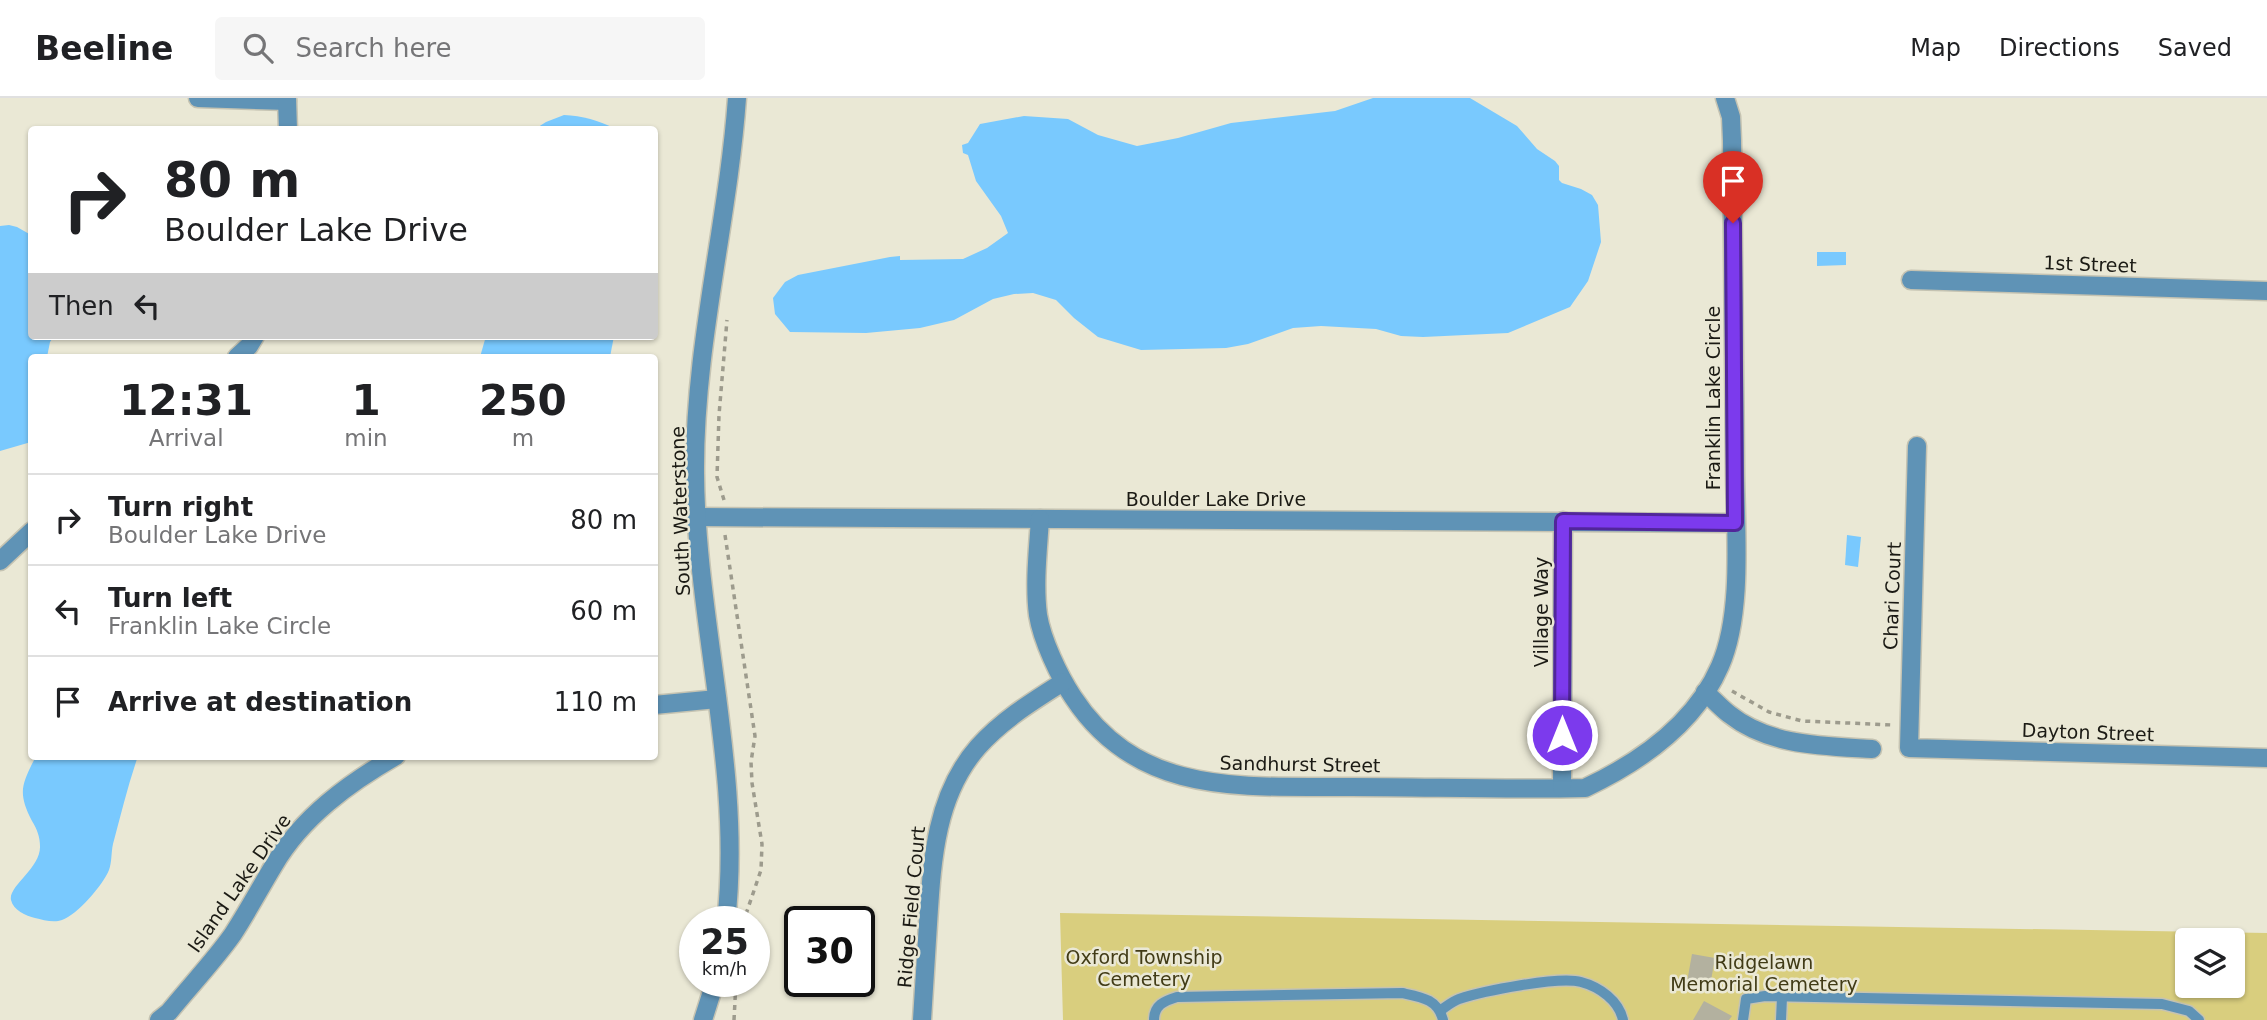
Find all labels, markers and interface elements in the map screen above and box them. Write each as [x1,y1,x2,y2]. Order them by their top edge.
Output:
search box [215,17,705,80]
text: Beeline [35,29,173,68]
icon: search [239,29,277,67]
text: Search here [295,33,452,63]
text: Map [1910,34,1961,62]
text: Directions [1999,34,2120,62]
text: Saved [2158,34,2232,62]
pin [1703,151,1763,223]
text: 80 m [164,152,300,209]
icon: right [49,154,140,245]
icon: arrive [1714,162,1752,200]
text: Boulder Lake Drive [164,211,468,249]
street label: 1st Street [2043,251,2137,277]
icon: left [128,287,166,325]
text: Then [49,291,114,321]
street label: Franklin Lake Circle [1702,306,1724,490]
text: 12:31 [119,376,253,425]
text: 1 [351,376,381,425]
text: 250 [479,376,567,425]
text: Arrival [149,425,224,451]
text: min [344,425,388,451]
text: m [512,425,534,451]
street label: South Waterstone [666,426,694,596]
street label: Boulder Lake Drive [1126,488,1306,510]
text: Turn right [108,492,253,522]
icon: right [49,501,87,539]
text: 80 m [570,505,637,535]
text: Boulder Lake Drive [108,522,327,548]
street label: Chari Court [1879,542,1905,650]
street label: Village Way [1530,557,1552,667]
text: Turn left [108,583,232,613]
icon: left [49,592,87,630]
text: 60 m [570,596,637,626]
text: Franklin Lake Circle [108,613,331,639]
icon: arrive [49,683,87,721]
text: Arrive at destination [108,687,412,717]
text: 110 m [554,687,637,717]
position arrow [1525,698,1599,772]
street label: Dayton Street [2021,719,2155,745]
street label: Sandhurst Street [1219,752,1381,776]
street label: Island Lake Drive [183,810,295,956]
street label: Ridge Field Court [893,825,929,989]
speed limit sign: 30 [784,906,875,997]
text: 25 [700,922,749,962]
map controls [2175,928,2245,998]
button: layers [2175,928,2245,998]
park label: Oxford Township Cemetery [1066,946,1222,990]
park label: Ridgelawn Memorial Cemetery [1670,951,1858,995]
text: km/h [702,958,747,979]

